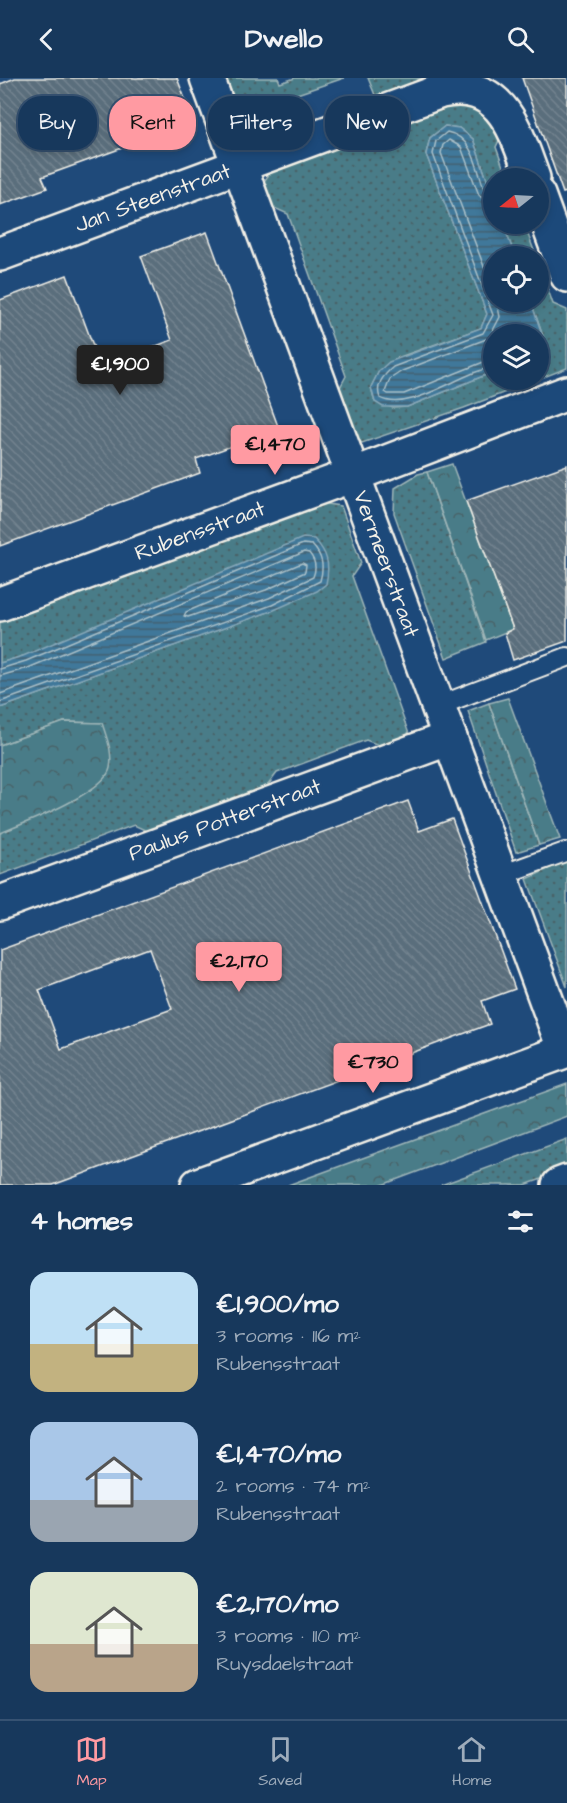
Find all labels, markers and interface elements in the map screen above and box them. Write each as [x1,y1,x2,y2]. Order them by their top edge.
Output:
text: Dwello [245,20,322,58]
icon: back [30,23,63,56]
icon: search [504,23,537,56]
chip: Buy [18,96,97,150]
chip: Rent [109,96,196,150]
chip: Filters [208,96,313,150]
chip: New [325,96,409,150]
street label: Jan Steenstraat [71,155,235,241]
north arrow [483,168,549,234]
map controls [483,168,549,390]
button: locate [483,246,549,312]
button: layers [483,324,549,390]
pin: €1,900 [71,345,169,396]
text: €1,900 [91,350,149,378]
pin: €1,470 [226,425,324,476]
text: €1,470 [245,430,305,458]
street label: Vermeerstraat [345,486,427,642]
street label: Rubensstraat [131,493,270,569]
street label: Paulus Potterstraat [125,771,326,869]
pin: €2,170 [190,942,288,993]
text: €2,170 [210,947,268,975]
pin: €730 [337,1043,409,1094]
text: €730 [348,1048,399,1076]
text: 4 homes [30,1203,133,1239]
icon: filters [504,1205,537,1238]
text: €1,900/mo [216,1286,339,1322]
icon: home [78,1296,150,1368]
text: 3 rooms · 116 m² [216,1322,361,1350]
text: Rubensstraat [216,1350,340,1378]
text: €1,470/mo [216,1436,341,1472]
icon: home [78,1446,150,1518]
text: 2 rooms · 74 m² [216,1472,370,1500]
text: Rubensstraat [216,1500,340,1528]
text: €2,170/mo [216,1586,339,1622]
icon: home [78,1596,150,1668]
text: 3 rooms · 110 m² [216,1622,361,1650]
text: Ruysdaelstraat [216,1650,353,1678]
tab: Map [75,1733,108,1791]
tab: Saved [258,1733,302,1791]
tab: Home [452,1733,492,1791]

